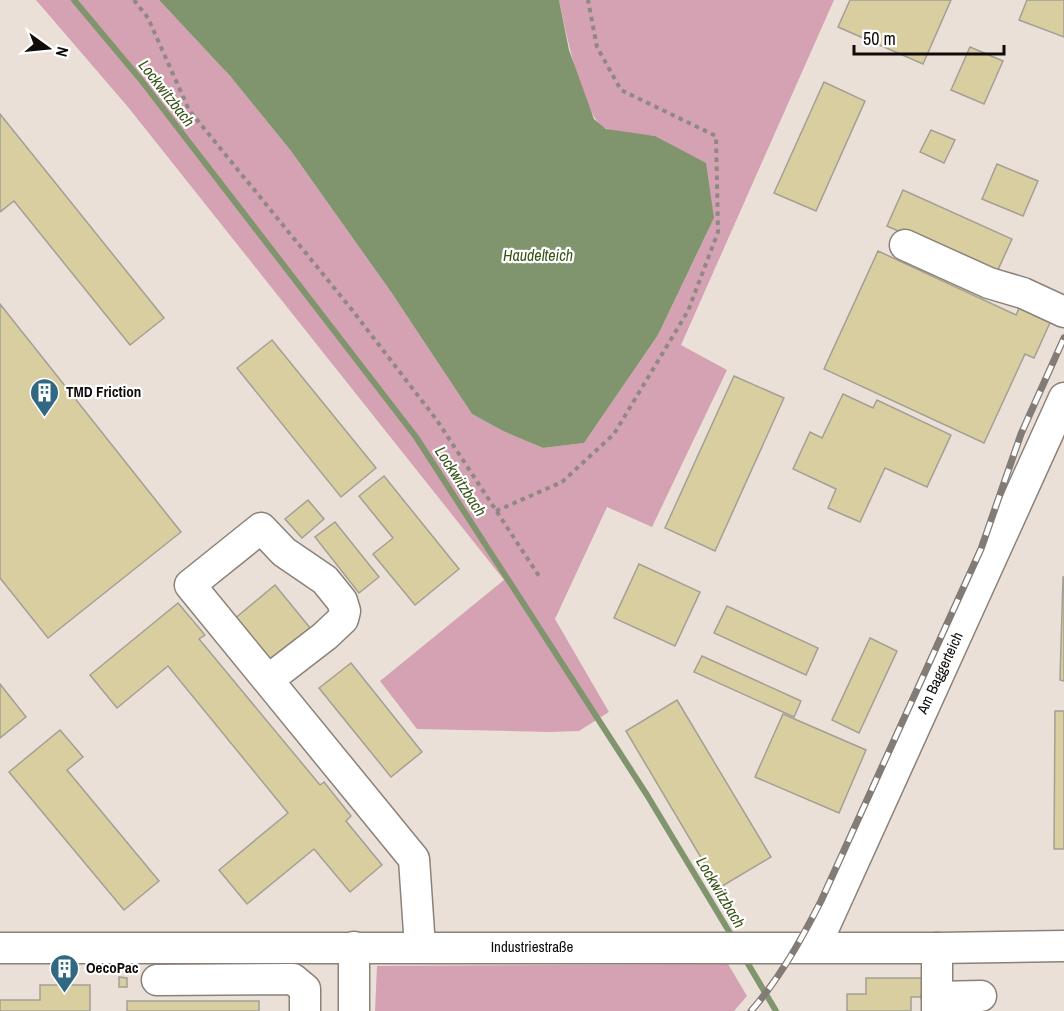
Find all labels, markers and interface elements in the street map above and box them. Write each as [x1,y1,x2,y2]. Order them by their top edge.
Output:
north arrow [18,18,78,78]
scale bar [854,18,1004,56]
text: 50 m [863,26,896,51]
text: N [51,44,74,59]
water label: Lockwitzbach [134,55,200,131]
water label: Haudelteich [503,244,573,266]
building icon: TMD Friction [29,376,61,418]
place label: TMD Friction [66,381,141,402]
water label: Lockwitzbach [430,442,492,520]
street label: Am Baggerteich [911,628,968,718]
water label: Lockwitzbach [691,852,751,932]
street label: Industriestraße [491,936,574,957]
building icon: OecoPac [49,952,81,994]
place label: OecoPac [86,957,139,978]

